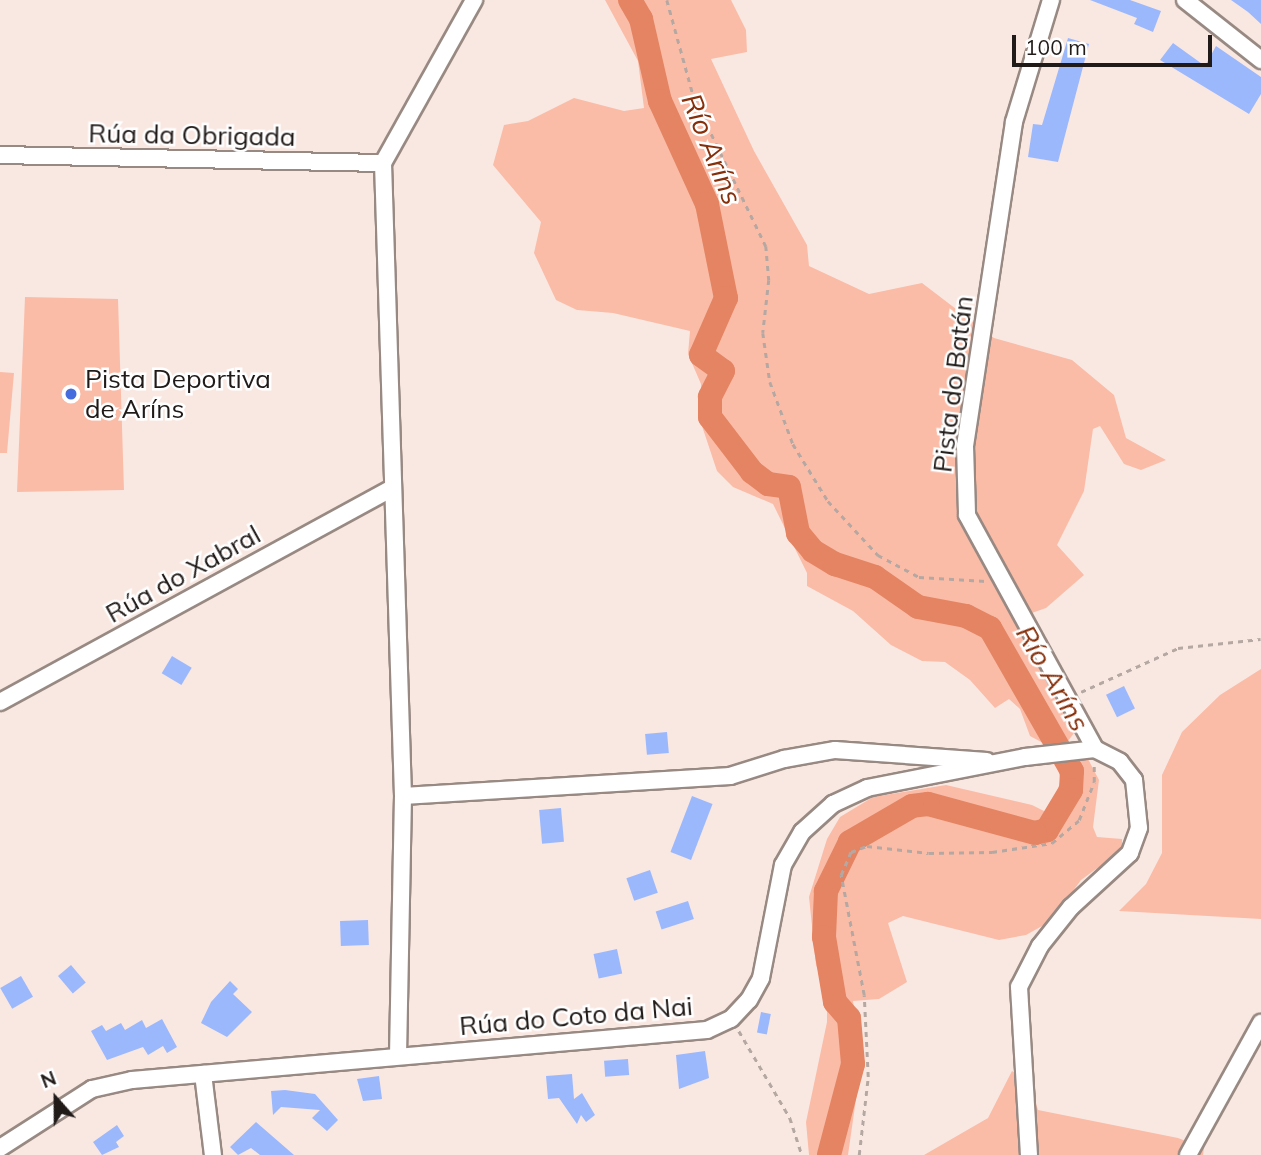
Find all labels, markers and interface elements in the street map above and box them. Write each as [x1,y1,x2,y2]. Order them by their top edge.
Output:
scale bar [1016,21,1216,65]
text: 100 m [1025,34,1087,60]
water label: Río Aríns [675,88,749,210]
street label: Rúa da Obrigada [88,118,296,152]
street label: Pista do Batán [927,294,979,474]
place label: Pista Deportiva de Aríns [85,363,271,424]
marker: Pista Deportiva de Aríns [63,386,79,402]
street label: Rúa do Xabral [100,519,266,629]
water label: Río Aríns [1009,619,1097,737]
street label: Rúa do Coto da Nai [458,990,694,1042]
north arrow [21,1064,91,1134]
text: N [37,1066,59,1093]

